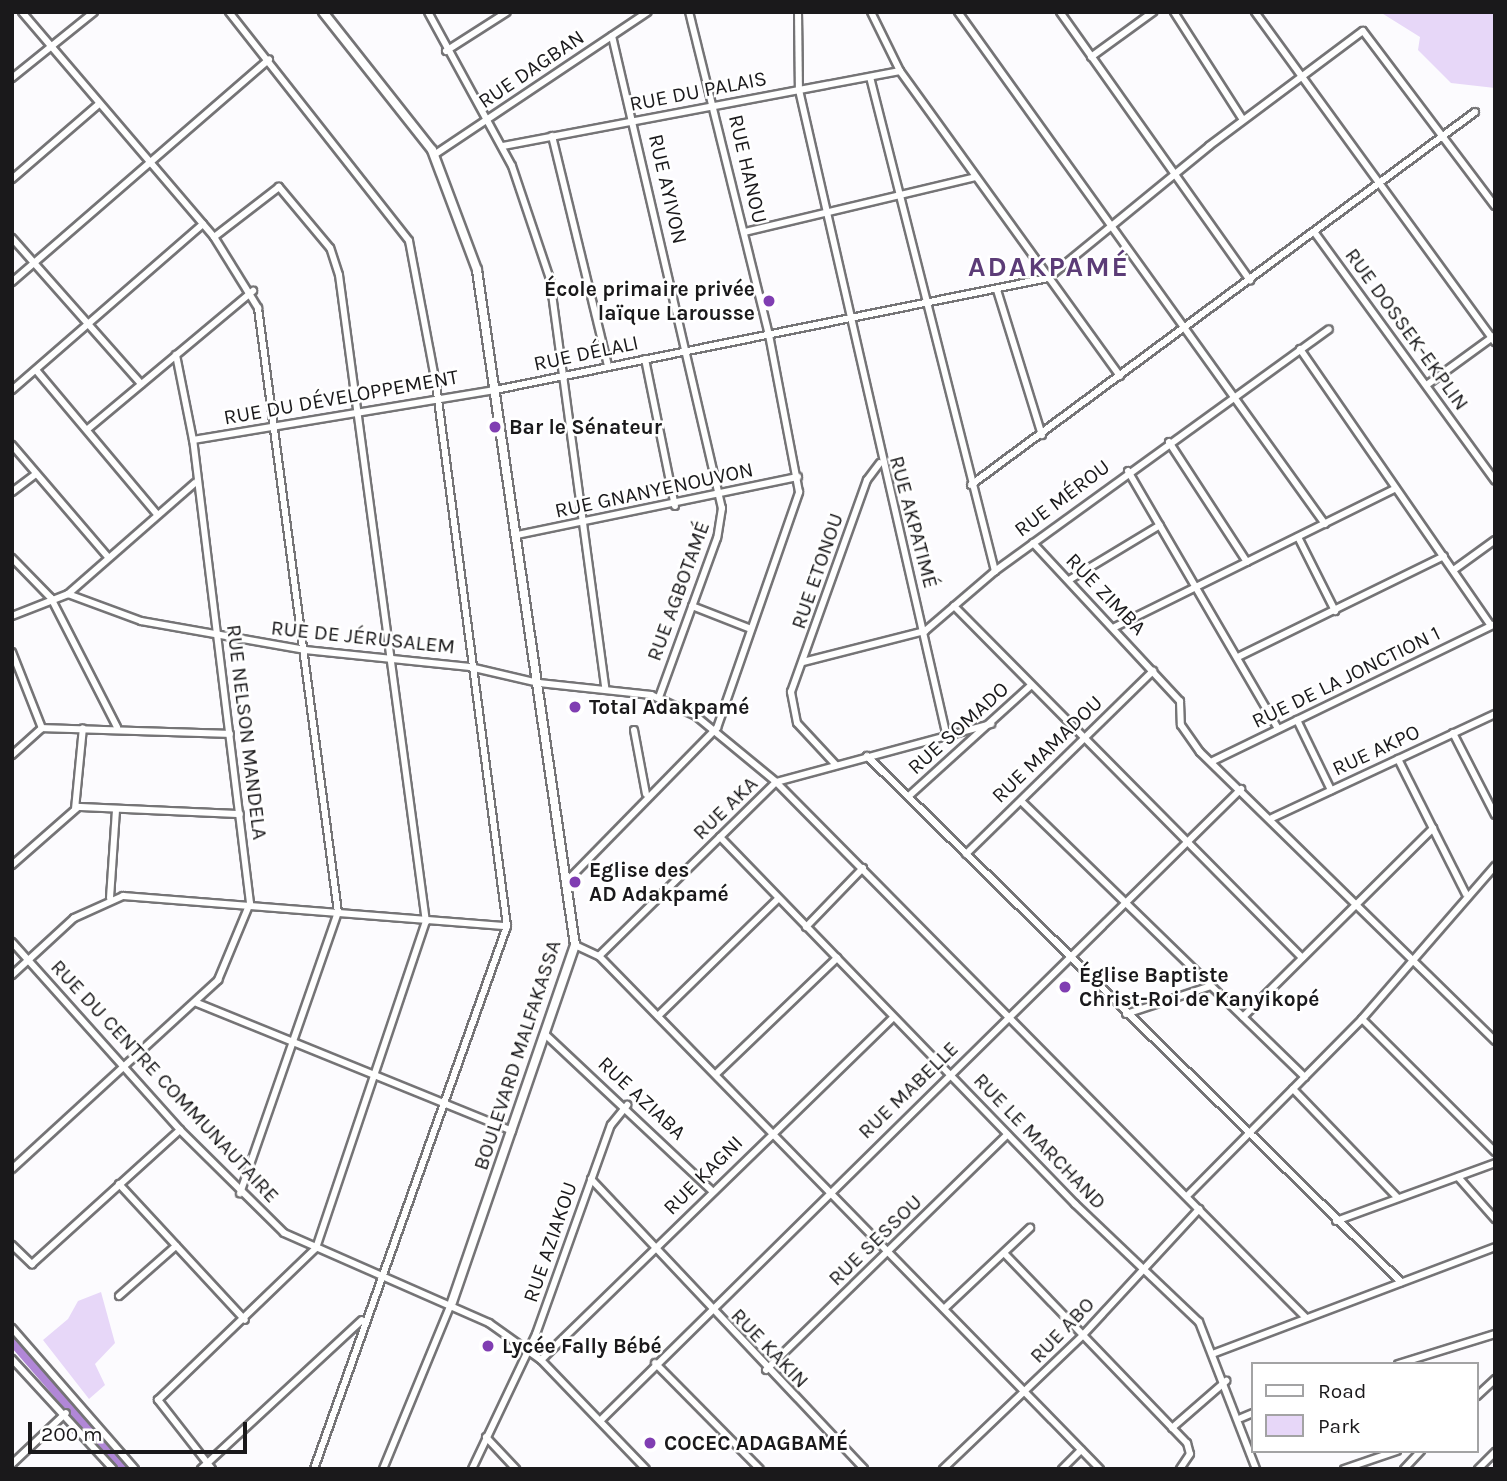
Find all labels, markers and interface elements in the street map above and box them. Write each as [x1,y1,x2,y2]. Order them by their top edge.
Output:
street label: RUE DAGBAN [473,24,589,114]
street label: RUE DU PALAIS [627,65,769,117]
street label: RUE HANOU [723,112,773,226]
street label: RUE AYIVON [643,132,693,246]
street label: RUE DOSSEK-EKPLIN [1340,243,1474,415]
district label: ADAKPAMÉ [969,250,1129,284]
place label: École primaire privée laïque Larousse [544,276,755,326]
marker: École primaire privée laïque Larousse [761,293,777,309]
street label: RUE DÉLALI [531,330,641,376]
street label: RUE DU DÉVELOPPEMENT [222,364,460,430]
place label: Bar le Sénateur [509,414,662,440]
marker: Bar le Sénateur [487,419,503,435]
street label: RUE AKPATIMÉ [884,453,944,591]
street label: RUE MÉROU [1009,454,1115,542]
street label: RUE GNANYENOUVON [552,457,756,523]
street label: RUE ETONOU [785,510,849,632]
street label: RUE AGBOTAMÉ [641,518,715,664]
street label: RUE ZIMBA [1061,548,1151,640]
street label: RUE DE JÉRUSALEM [270,615,456,659]
street label: RUE DE LA JONCTION 1 [1248,620,1444,734]
street label: RUE NELSON MANDELA [221,623,273,841]
street label: RUE SOMADO [902,676,1014,780]
street label: RUE MAMADOU [986,690,1108,808]
place label: Total Adakpamé [589,694,749,720]
marker: Total Adakpamé [567,699,583,715]
street label: RUE AKPO [1328,719,1424,781]
street label: RUE AKA [687,771,763,845]
place label: Eglise des AD Adakpamé [589,857,729,907]
marker: Eglise des AD Adakpamé [567,874,583,890]
street label: BOULEVARD MALFAKASSA [468,937,566,1173]
street label: RUE DU CENTRE COMMUNAUTAIRE [46,954,284,1208]
place label: Église Baptiste Christ-Roi de Kanyikopé [1079,962,1319,1012]
marker: Église Baptiste Christ-Roi de Kanyikopé [1057,979,1073,995]
street label: RUE MABELLE [853,1036,963,1144]
street label: RUE AZIABA [593,1051,691,1145]
street label: RUE LE MARCHAND [968,1068,1112,1214]
street label: RUE KAGNI [658,1130,748,1220]
street label: RUE AZIAKOU [518,1178,582,1306]
street label: RUE SESSOU [823,1189,927,1291]
street label: RUE ABO [1024,1292,1100,1368]
street label: RUE KAKIN [726,1303,814,1393]
place label: Lycée Fally Bébé [502,1333,662,1359]
marker: Lycée Fally Bébé [480,1338,496,1354]
legend [1252,1362,1479,1453]
text: Road [1318,1379,1366,1403]
scale bar [32,1408,250,1452]
text: Park [1318,1414,1361,1438]
text: 200 m [41,1422,103,1446]
place label: COCEC ADAGBAMÉ [664,1430,848,1456]
marker: COCEC ADAGBAMÉ [642,1435,658,1451]

